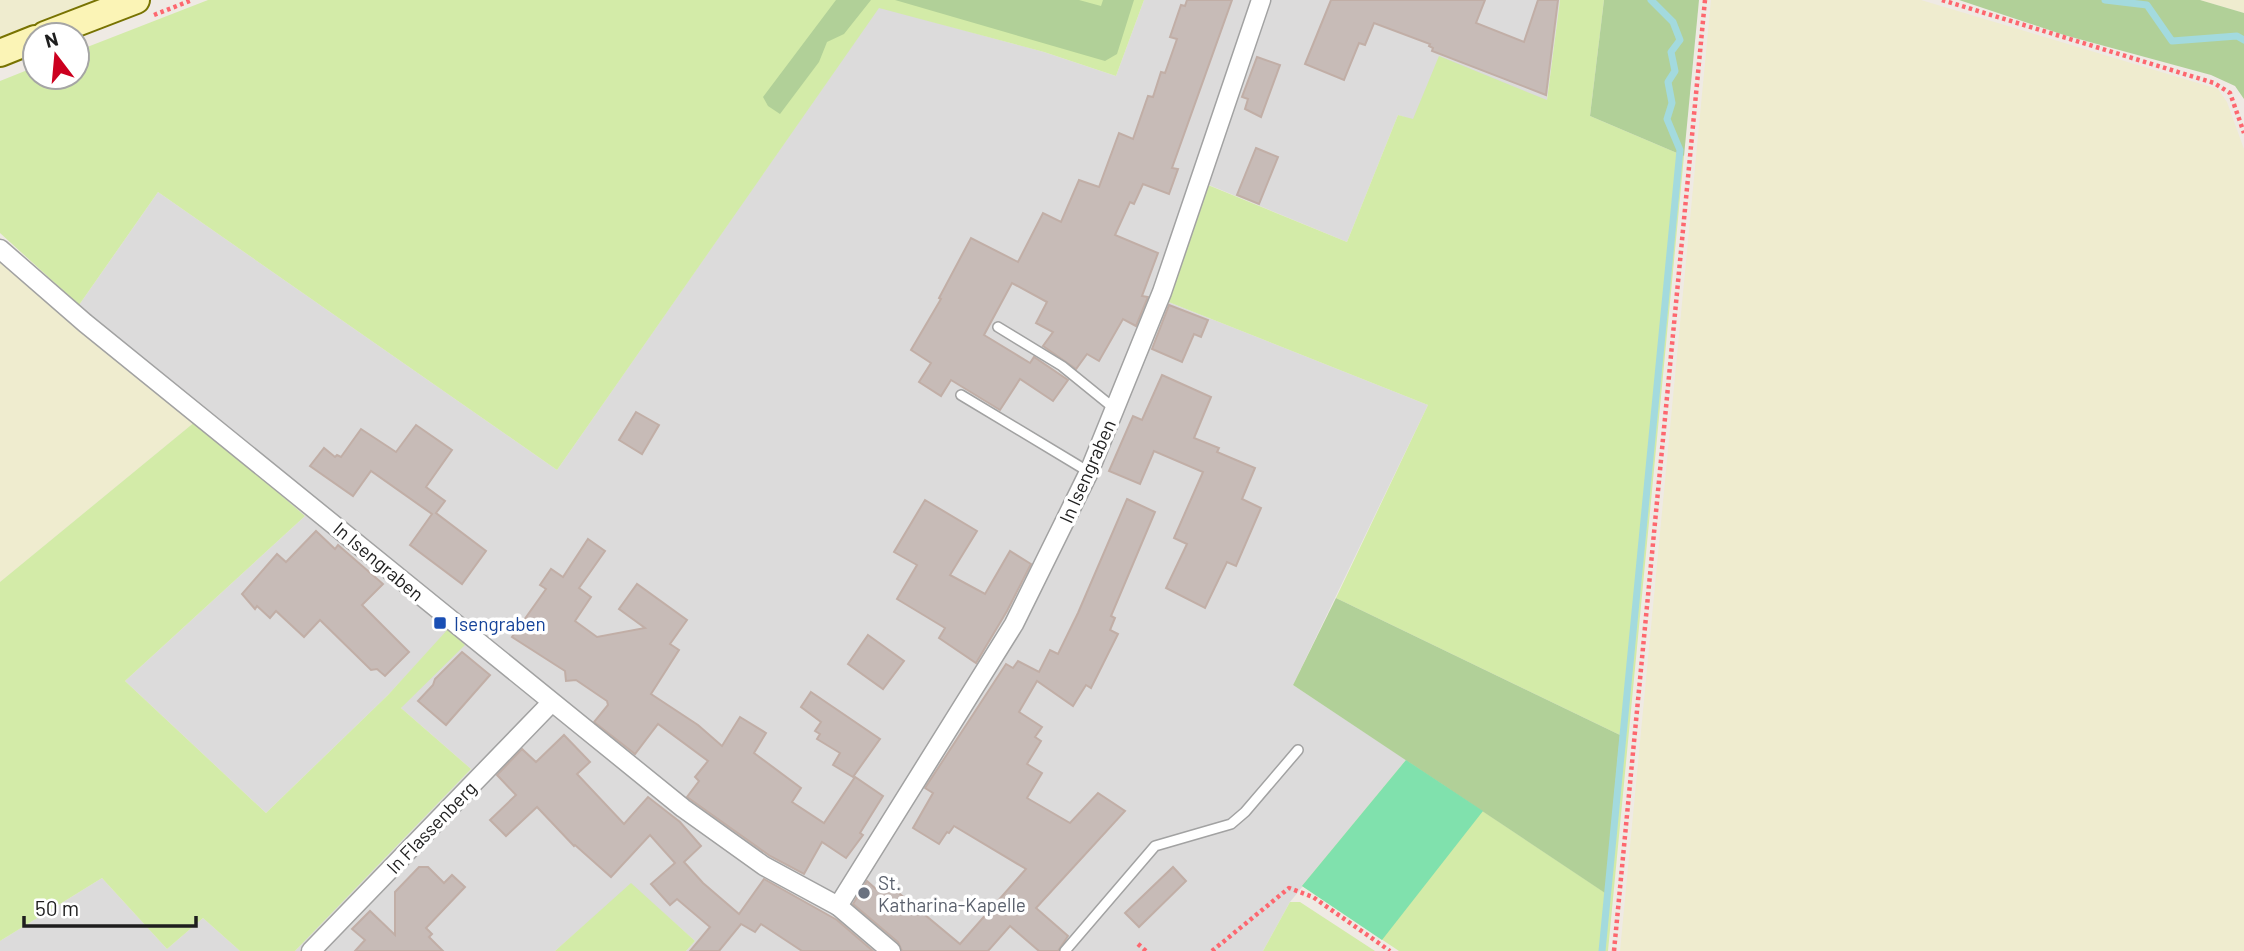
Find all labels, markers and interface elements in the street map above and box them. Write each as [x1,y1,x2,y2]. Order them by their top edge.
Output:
north arrow [21,21,91,91]
text: N [42,26,60,52]
street label: In Isengraben [1054,416,1120,526]
street label: In Isengraben [329,517,429,605]
place label: Isengraben [454,612,546,635]
marker: Isengraben [432,615,448,631]
street label: In Flassenberg [381,776,481,878]
place label: St. Katharina-Kapelle [878,871,1026,916]
scale bar [24,884,196,928]
marker: St. Katharina-Kapelle [856,885,872,901]
text: 50 m [35,895,79,920]

